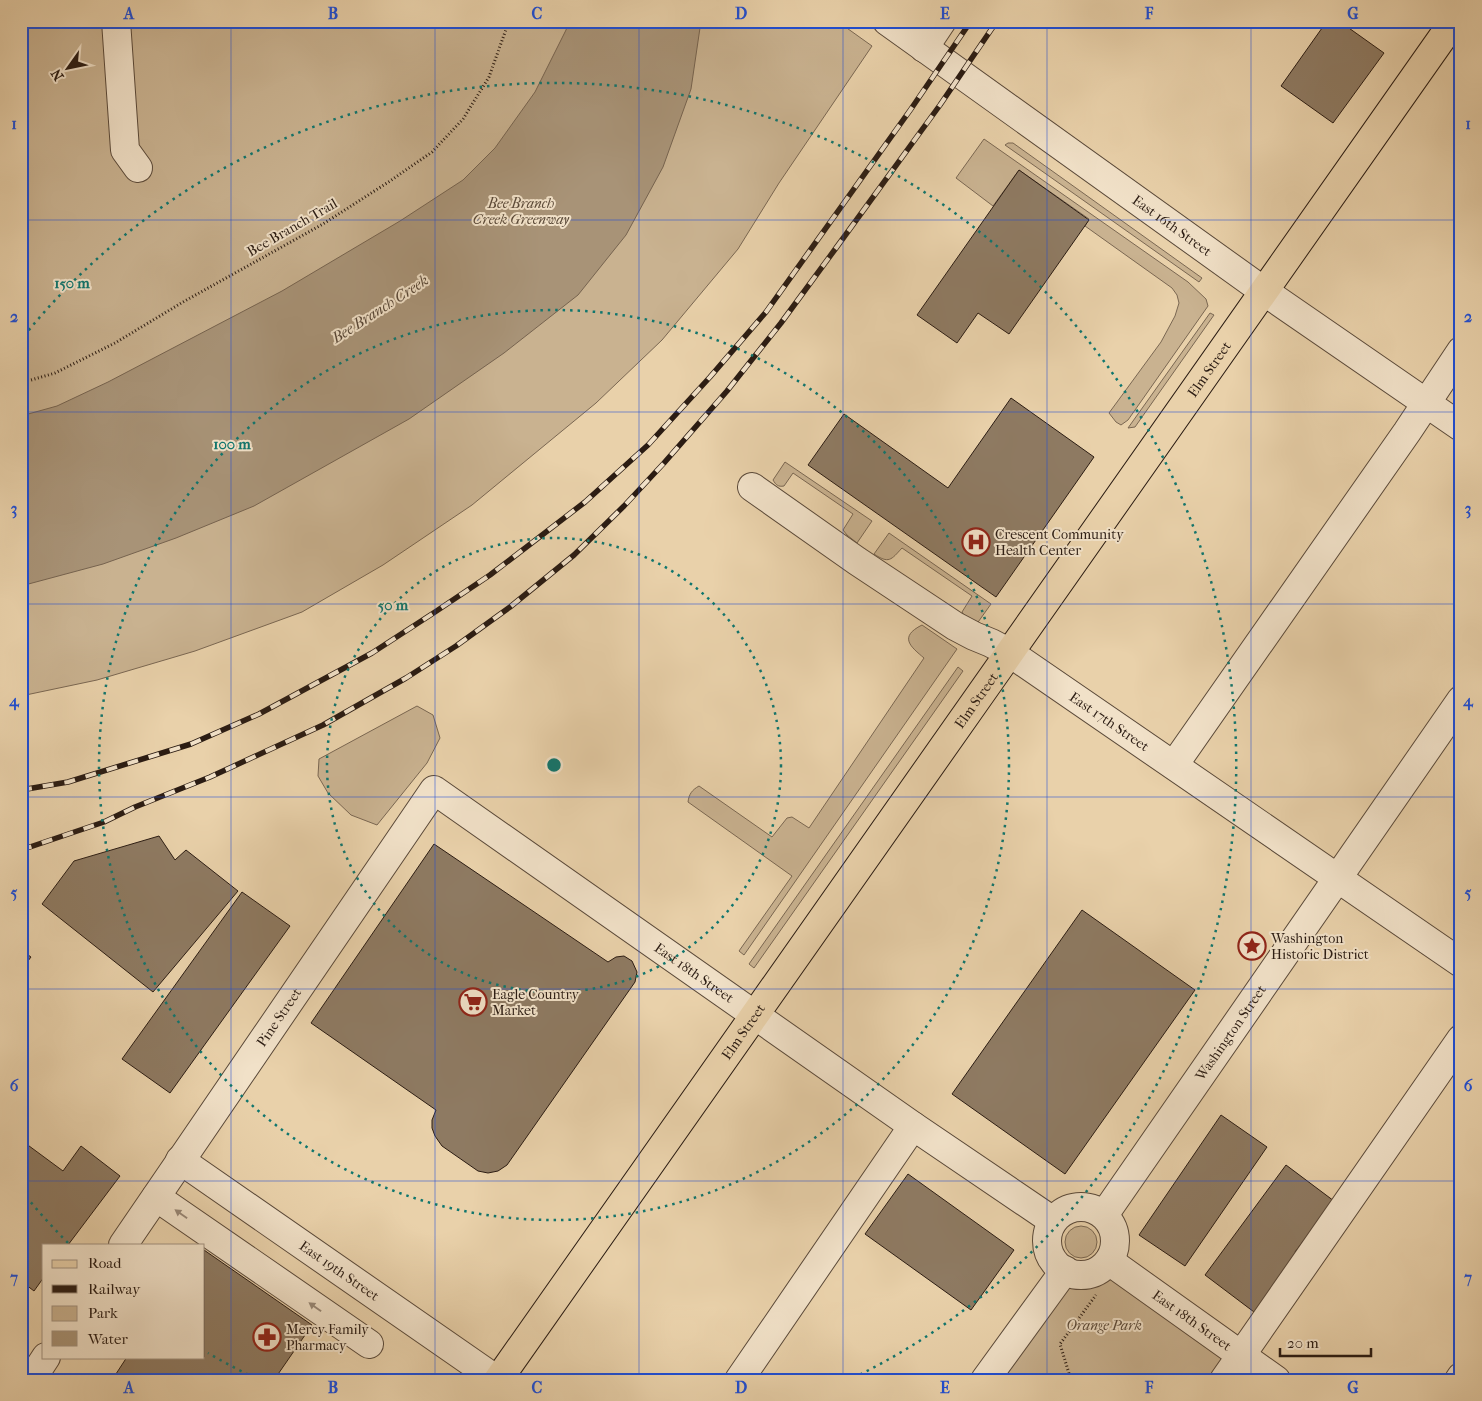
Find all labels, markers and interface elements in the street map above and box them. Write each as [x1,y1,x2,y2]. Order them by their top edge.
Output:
text: A [123,4,135,23]
text: B [328,4,338,23]
text: C [532,4,543,23]
text: D [735,4,747,23]
text: E [940,4,950,23]
text: F [1144,4,1154,23]
text: G [1347,4,1359,23]
north arrow [42,42,92,92]
text: N [47,65,68,84]
text: 1 [11,114,17,133]
text: 1 [1465,114,1471,133]
street label: East 16th Street [1129,192,1215,260]
street label: Bee Branch Trail [244,195,341,260]
park label: Bee Branch Creek Greenway [473,195,570,228]
water label: Bee Branch Creek [327,271,432,347]
text: 150 m [54,274,90,292]
text: 2 [10,307,18,326]
text: 2 [1464,307,1472,326]
street label: Elm Street [1184,338,1235,400]
text: 100 m [213,435,251,453]
text: 3 [11,499,17,519]
text: 3 [1465,499,1471,519]
place label: Crescent Community Health Center [995,526,1124,559]
hospital icon: Crescent Community Health Center [961,527,991,557]
text: 50 m [378,596,409,614]
street label: Elm Street [951,670,1002,732]
street label: East 17th Street [1066,688,1152,755]
text: 4 [8,691,20,711]
text: 4 [1462,691,1474,711]
centre of rings [545,756,563,774]
text: 5 [11,883,18,902]
text: 5 [1465,883,1472,902]
place label: Washington Historic District [1270,930,1369,963]
place icon: Washington Historic District [1237,931,1267,961]
street label: East 18th Street [651,939,737,1007]
street label: Washington Street [1191,982,1270,1085]
street label: Pine Street [253,985,305,1050]
place label: Eagle Country Market [492,986,579,1019]
supermarket icon: Eagle Country Market [458,987,488,1017]
street label: Elm Street [718,1001,769,1063]
text: 6 [10,1076,19,1095]
text: 6 [1464,1076,1473,1095]
one-way arrow [174,1209,188,1219]
street label: East 19th Street [296,1237,382,1305]
legend [42,1244,205,1358]
text: Road [88,1254,122,1272]
text: 7 [9,1268,18,1287]
text: 7 [1463,1268,1472,1287]
text: Railway [88,1280,141,1298]
street label: East 18th Street [1149,1287,1235,1355]
one-way arrow [308,1302,321,1312]
text: Park [88,1304,118,1322]
park label: Orange Park [1066,1317,1142,1334]
place label: Mercy Family Pharmacy [286,1321,369,1354]
pharmacy icon: Mercy Family Pharmacy [252,1322,282,1352]
scale bar [1280,1326,1371,1358]
text: Water [87,1330,128,1348]
text: 20 m [1287,1334,1319,1352]
text: A [123,1378,135,1397]
text: B [328,1378,338,1397]
text: C [532,1378,543,1397]
text: D [735,1378,747,1397]
text: E [940,1378,950,1397]
text: F [1144,1378,1154,1397]
text: G [1347,1378,1359,1397]

